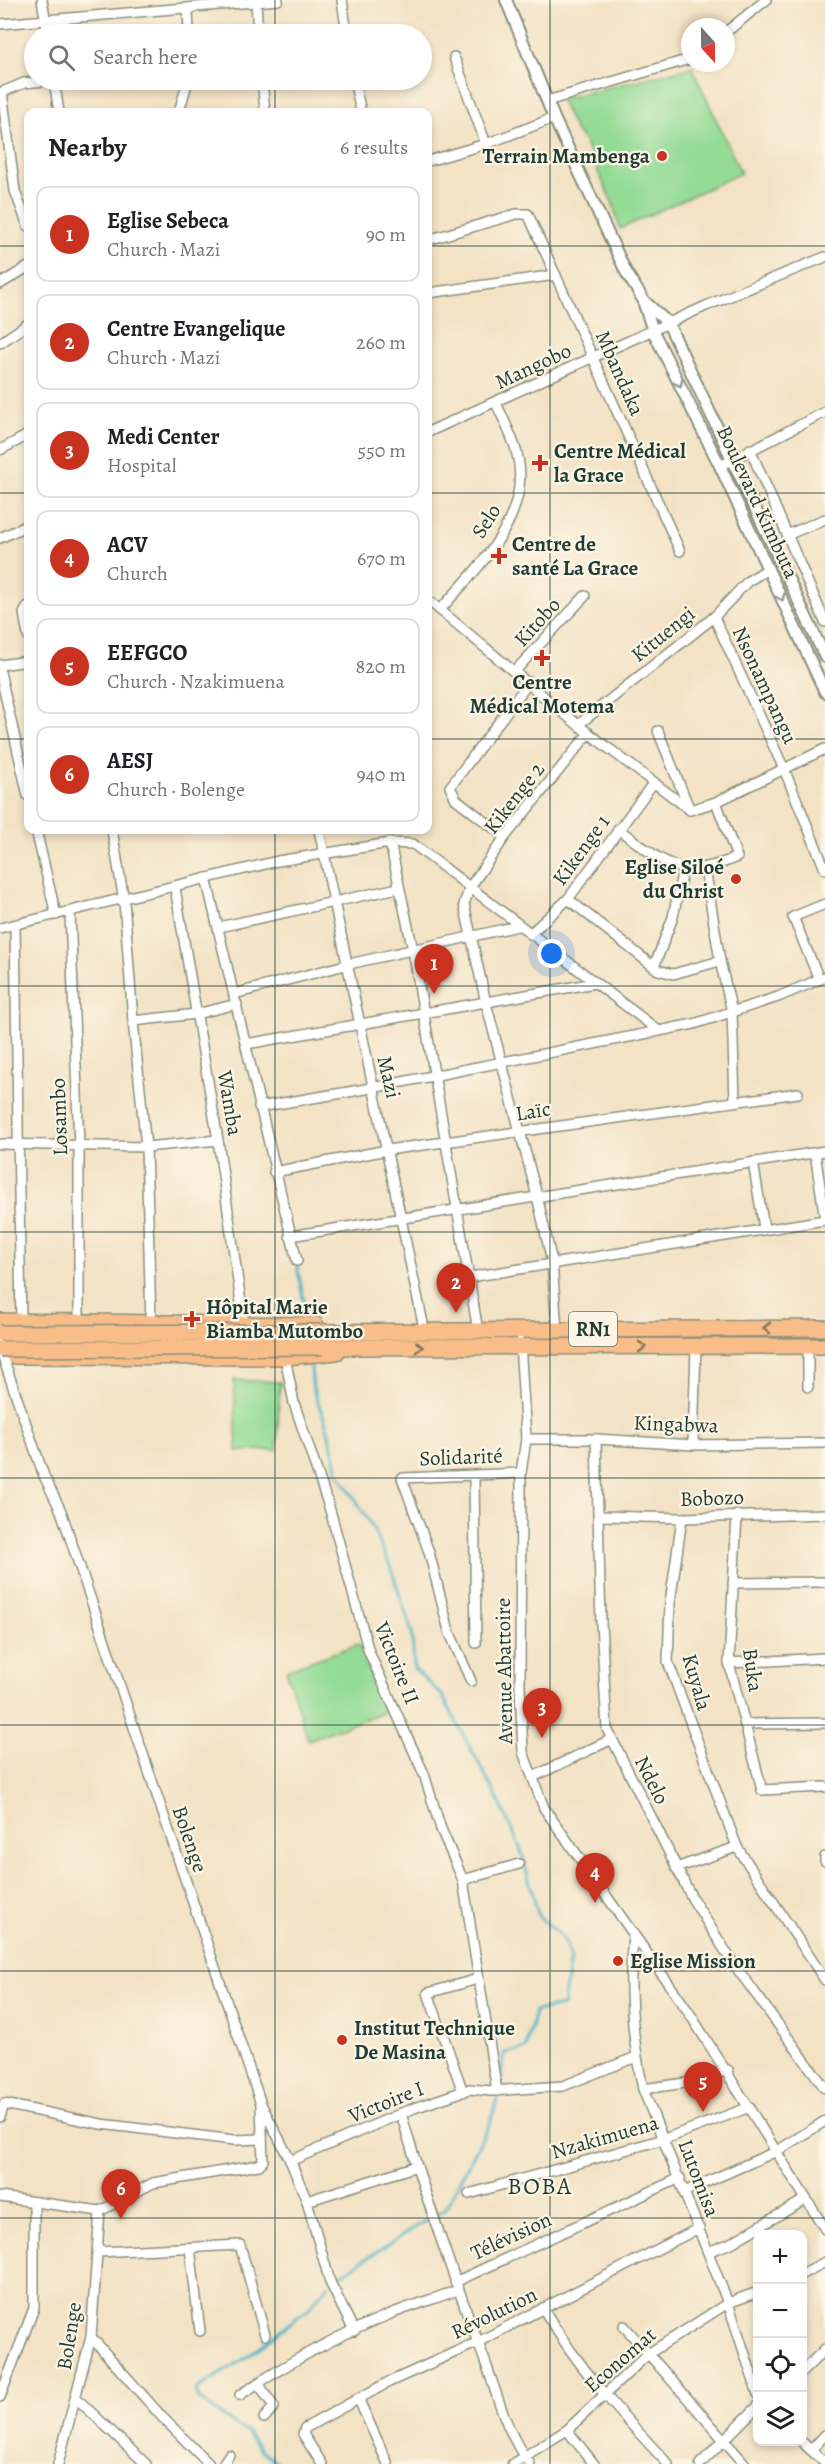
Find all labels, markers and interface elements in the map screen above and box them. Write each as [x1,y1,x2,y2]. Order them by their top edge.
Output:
north arrow [681,18,735,72]
search box [24,24,432,90]
icon: search [45,41,78,74]
text: Search here [93,42,198,72]
text: Nearby [48,130,127,165]
text: 6 results [340,134,408,161]
place label: Terrain Mambenga [483,142,651,170]
marker: Terrain Mambenga [655,149,669,163]
text: Eglise Sebeca [107,206,229,236]
text: 1 [66,221,73,248]
text: 90 m [366,221,406,248]
text: Church · Mazi [107,236,220,263]
text: Centre Evangelique [107,314,285,344]
street label: Mbandaka [589,326,651,420]
text: 2 [65,329,74,356]
text: 260 m [356,329,406,356]
street label: Mangobo [490,336,576,396]
text: Church · Mazi [107,344,220,371]
one-way arrow [672,377,683,387]
street label: Boulevard Kimbuta [710,421,806,583]
text: Medi Center [107,422,220,452]
text: 3 [65,437,74,464]
text: 550 m [358,437,406,464]
place label: Centre Médical la Grace [554,437,686,489]
text: Hospital [107,452,177,479]
marker: Centre Médical la Grace [531,454,549,472]
street label: Selo [465,498,507,544]
text: ACV [107,530,148,560]
place label: Centre de santé La Grace [512,530,638,582]
text: 4 [65,545,74,572]
text: 670 m [357,545,406,572]
marker: Centre de santé La Grace [490,547,508,565]
text: Church [107,560,168,587]
one-way arrow [774,590,786,601]
street label: Kitobo [507,591,567,653]
street label: Kituengi [625,600,701,668]
street label: Nsonampangu [726,622,805,749]
text: EEFGCO [107,638,187,668]
marker: Centre Médical Motema [533,649,551,667]
text: 5 [65,653,74,680]
text: 820 m [356,653,406,680]
text: Church · Nzakimuena [107,668,285,695]
place label: Centre Médical Motema [469,668,615,720]
text: AESJ [107,746,153,776]
street label: Kikenge 2 [477,756,551,840]
text: 6 [65,761,74,788]
text: 940 m [357,761,406,788]
text: Church · Bolenge [107,776,245,803]
street label: Kikenge 1 [546,809,616,891]
place label: Eglise Siloé du Christ [624,853,724,905]
marker: Eglise Siloé du Christ [729,872,743,886]
your location [537,939,566,968]
pin: 1 [414,944,454,994]
street label: Mazi [371,1053,407,1101]
street label: Wamba [210,1067,250,1138]
street label: Losambo [44,1078,74,1156]
street label: Laïc [513,1094,553,1128]
pin: 2 [436,1264,476,1313]
place label: Hôpital Marie Biamba Mutombo [206,1293,363,1345]
marker: Hôpital Marie Biamba Mutombo [183,1310,201,1328]
road number: RN1 [569,1312,617,1346]
one-way arrow [762,1322,771,1334]
one-way arrow [415,1341,424,1354]
one-way arrow [638,1341,647,1353]
street label: Kingabwa [633,1409,719,1439]
street label: Solidarité [419,1442,503,1472]
street label: Bobozo [680,1483,744,1513]
street label: Avenue Abattoire [489,1598,519,1745]
street label: Victoire II [367,1617,426,1708]
street label: Buka [736,1646,770,1694]
street label: Kuyala [676,1650,718,1714]
pin: 3 [522,1688,562,1738]
street label: Ndelo [628,1751,676,1809]
street label: Bolenge [166,1802,214,1876]
pin: 4 [576,1854,614,1903]
place label: Eglise Mission [630,1947,756,1975]
marker: Eglise Mission [611,1954,625,1968]
place label: Institut Technique De Masina [354,2014,515,2066]
marker: Institut Technique De Masina [335,2033,349,2047]
pin: 5 [684,2062,722,2112]
street label: Victoire I [343,2074,428,2130]
street label: Nzakimuena [548,2108,662,2166]
street label: Lutomisa [671,2135,727,2221]
pin: 6 [102,2170,140,2219]
district label: BOBA [507,2170,573,2202]
street label: Télévision [466,2205,556,2267]
map controls [753,2230,807,2446]
button: + [753,2230,807,2284]
street label: Révolution [446,2280,542,2346]
button: − [753,2284,807,2338]
street label: Bolenge [50,2300,88,2372]
street label: Economat [578,2321,662,2399]
button: locate [753,2338,807,2392]
button: layers [753,2392,807,2446]

